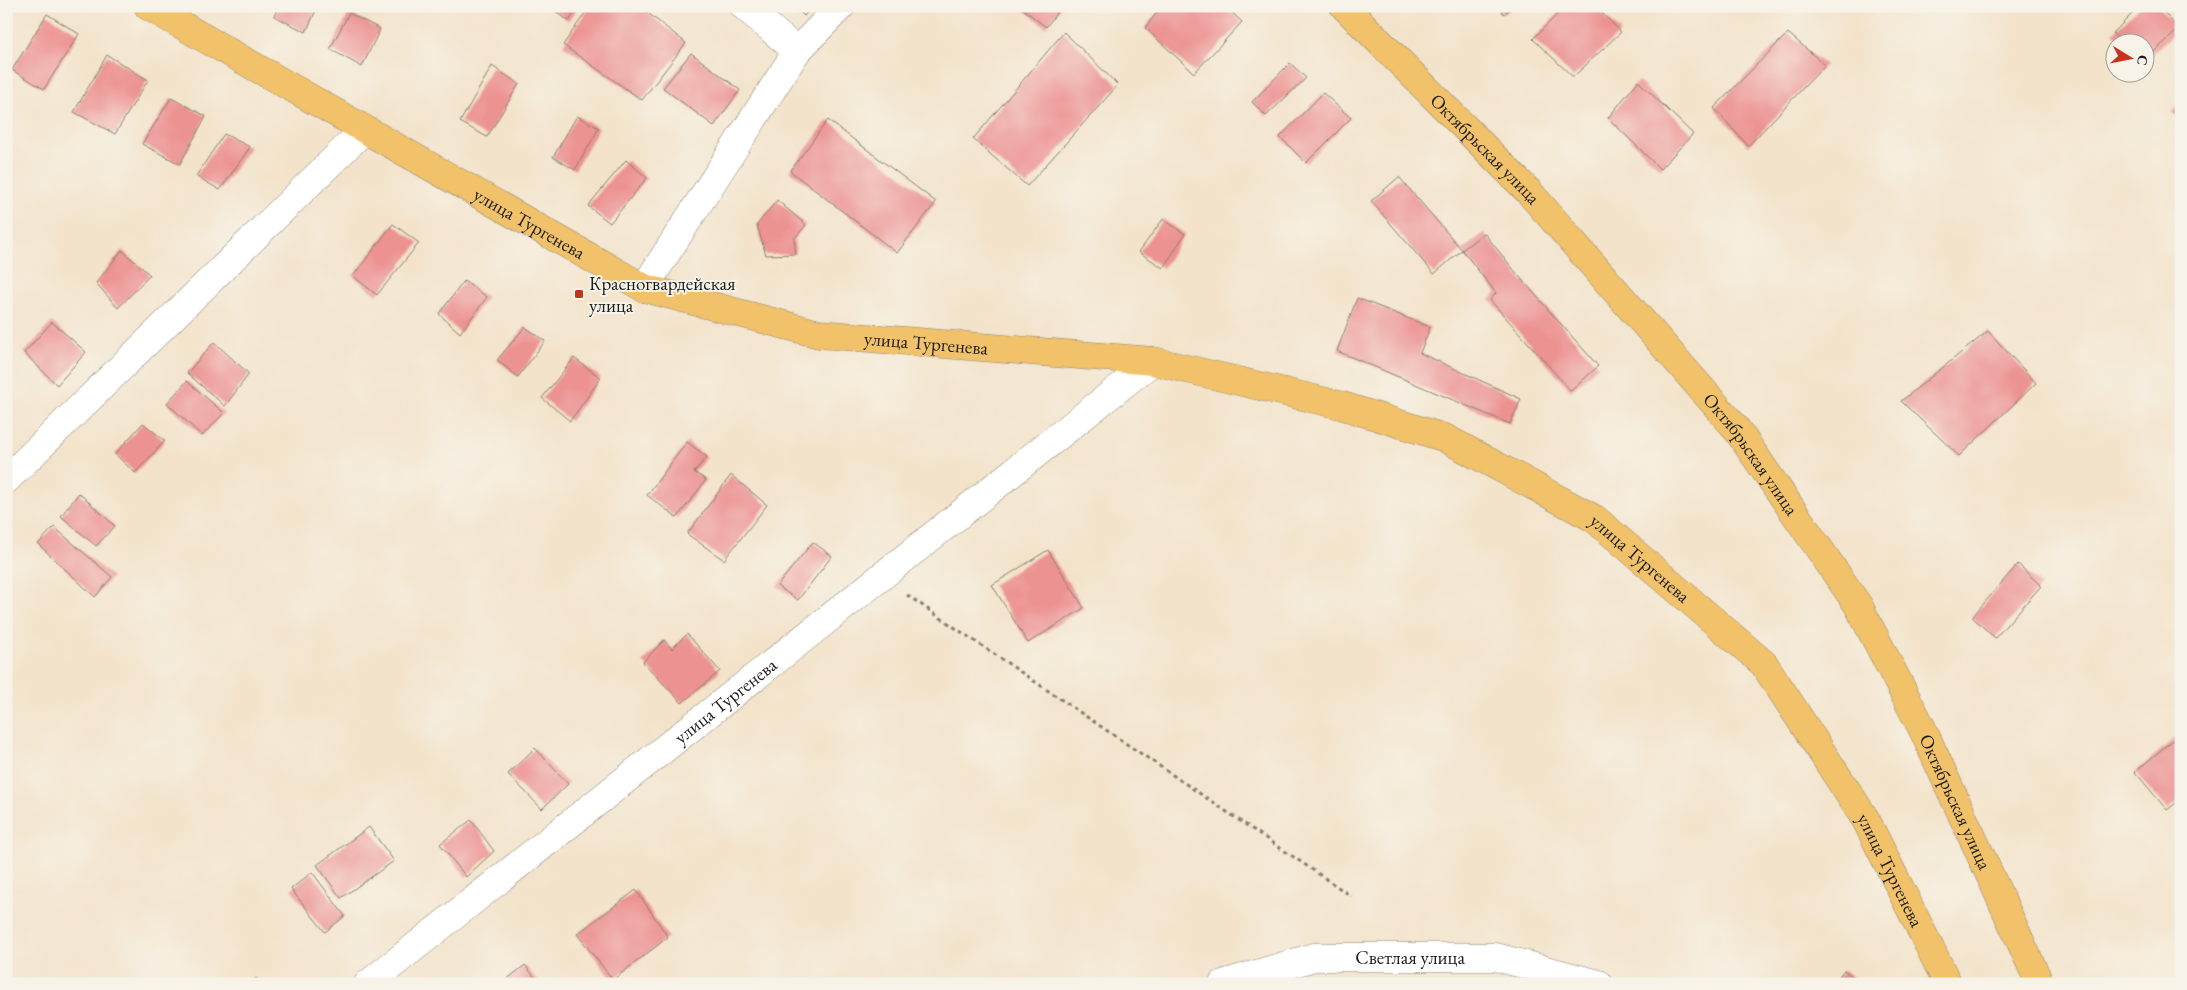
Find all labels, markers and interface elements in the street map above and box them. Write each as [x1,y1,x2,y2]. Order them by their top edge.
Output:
north arrow [2104,32,2154,82]
text: С [2133,54,2153,67]
street label: Октябрьская улица [1425,88,1547,210]
street label: улица Тургенева [469,181,590,265]
place label: Красногвардейская улица [589,271,736,318]
marker: Красногвардейская улица [573,288,585,300]
street label: улица Тургенева [863,325,990,360]
street label: Октябрьская улица [1698,387,1805,520]
street label: улица Тургенева [1585,508,1696,608]
street label: улица Тургенева [669,652,782,749]
street label: Октябрьская улица [1914,730,1998,874]
street label: улица Тургенева [1852,808,1930,931]
street label: Светлая улица [1355,945,1465,970]

